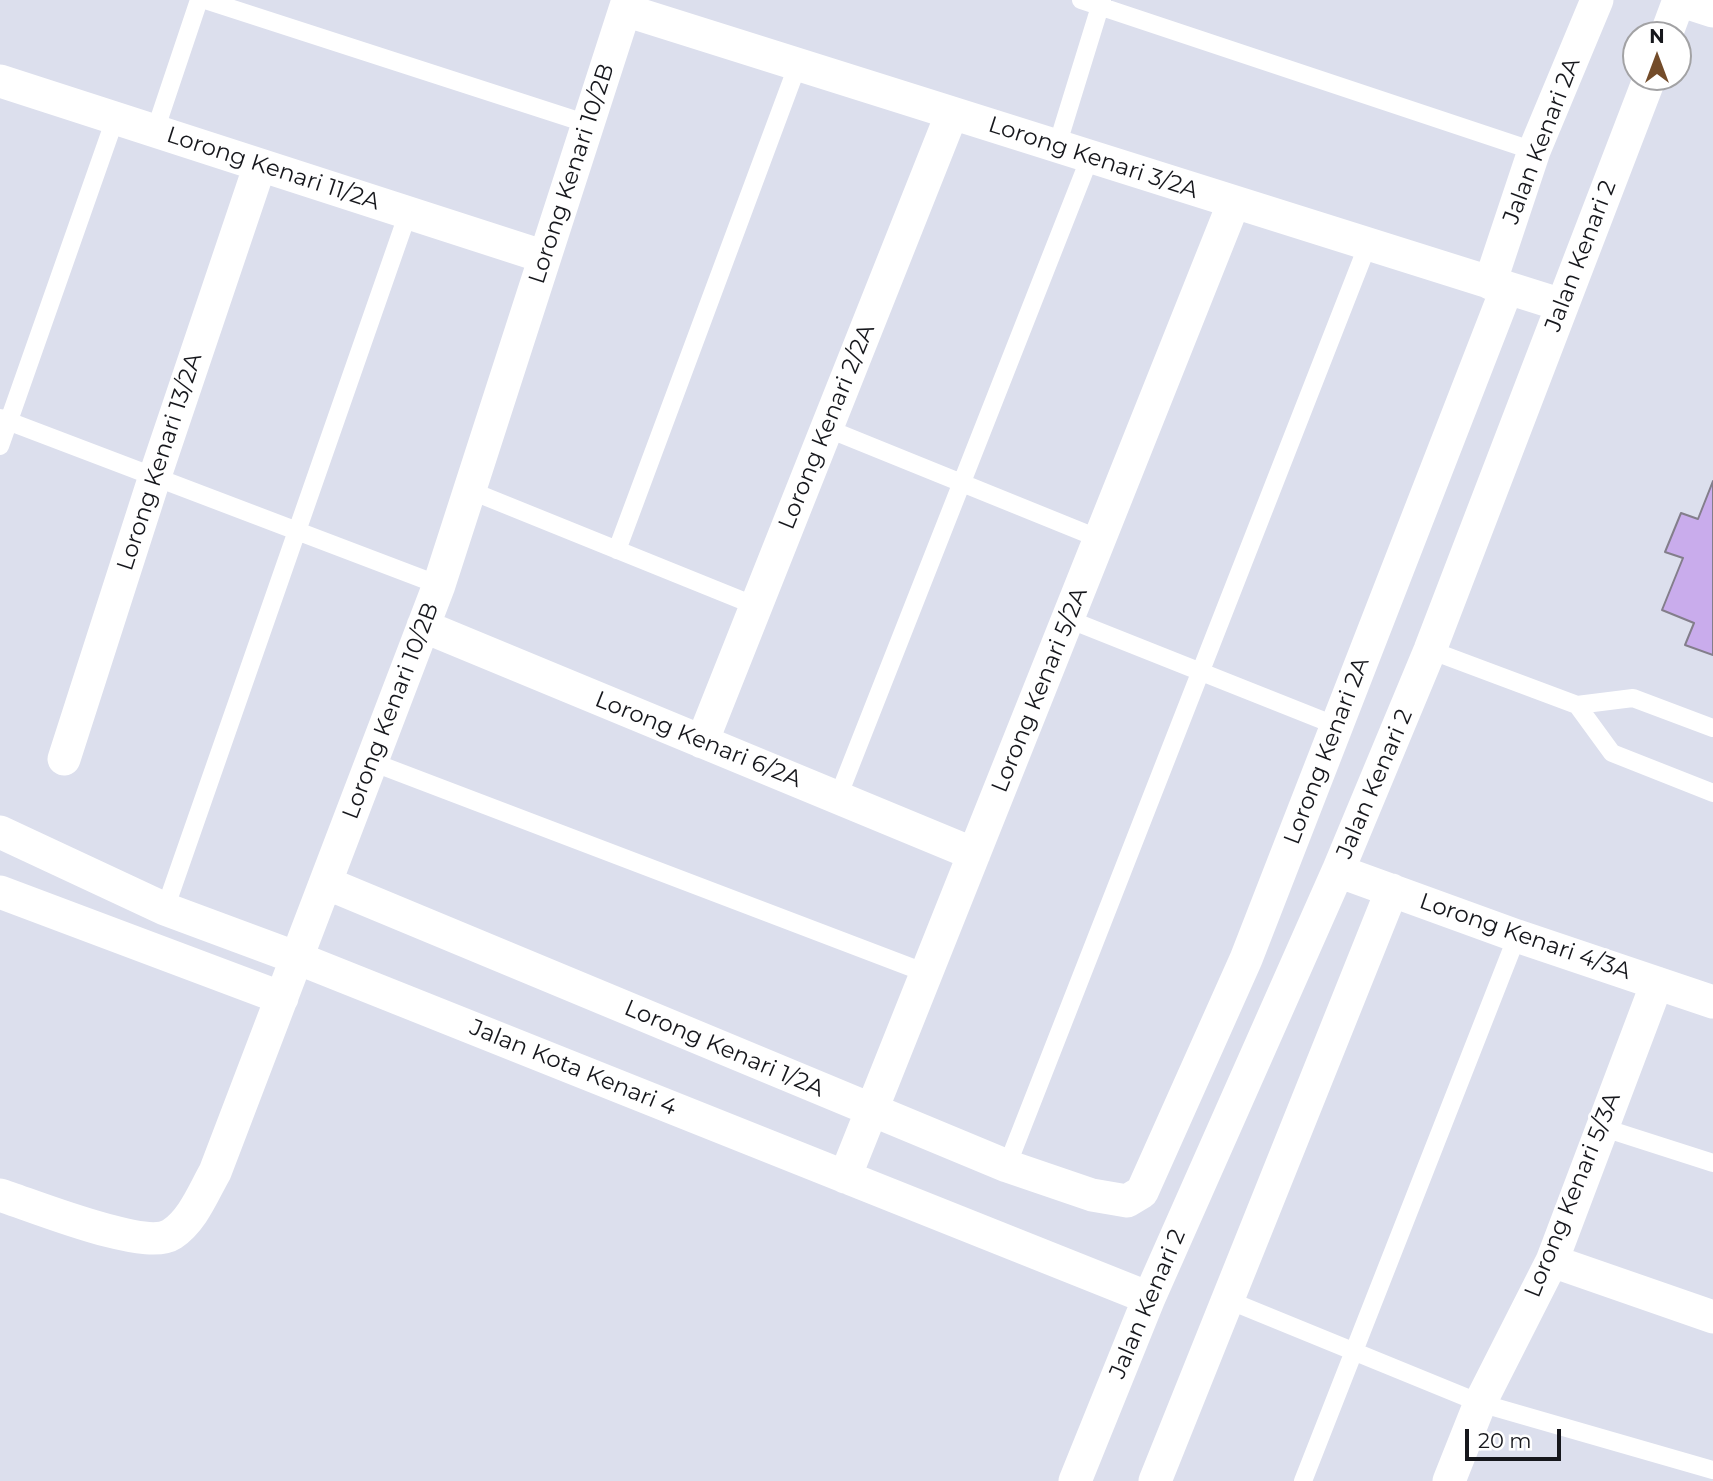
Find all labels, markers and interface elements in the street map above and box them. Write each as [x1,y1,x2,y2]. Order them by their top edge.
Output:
north arrow [1622,21,1692,91]
text: N [1649,25,1665,48]
street label: Jalan Kenari 2A [1498,54,1586,228]
street label: Lorong Kenari 10/2B [523,60,621,288]
street label: Lorong Kenari 3/2A [985,111,1201,205]
street label: Lorong Kenari 11/2A [163,122,383,216]
street label: Jalan Kenari 2 [1540,177,1622,335]
street label: Lorong Kenari 2/2A [773,320,881,534]
street label: Lorong Kenari 13/2A [112,350,208,574]
street label: Lorong Kenari 5/2A [986,583,1094,797]
street label: Lorong Kenari 10/2B [337,599,445,823]
street label: Lorong Kenari 2A [1279,654,1375,848]
street label: Lorong Kenari 6/2A [591,686,805,794]
street label: Jalan Kenari 2 [1331,705,1419,863]
street label: Lorong Kenari 4/3A [1416,888,1634,986]
street label: Lorong Kenari 1/2A [620,994,828,1104]
street label: Jalan Kota Kenari 4 [466,1014,680,1122]
street label: Lorong Kenari 5/3A [1519,1088,1627,1302]
street label: Jalan Kenari 2 [1104,1225,1192,1383]
scale bar [1468,1414,1564,1458]
text: 20 m [1478,1428,1532,1453]

